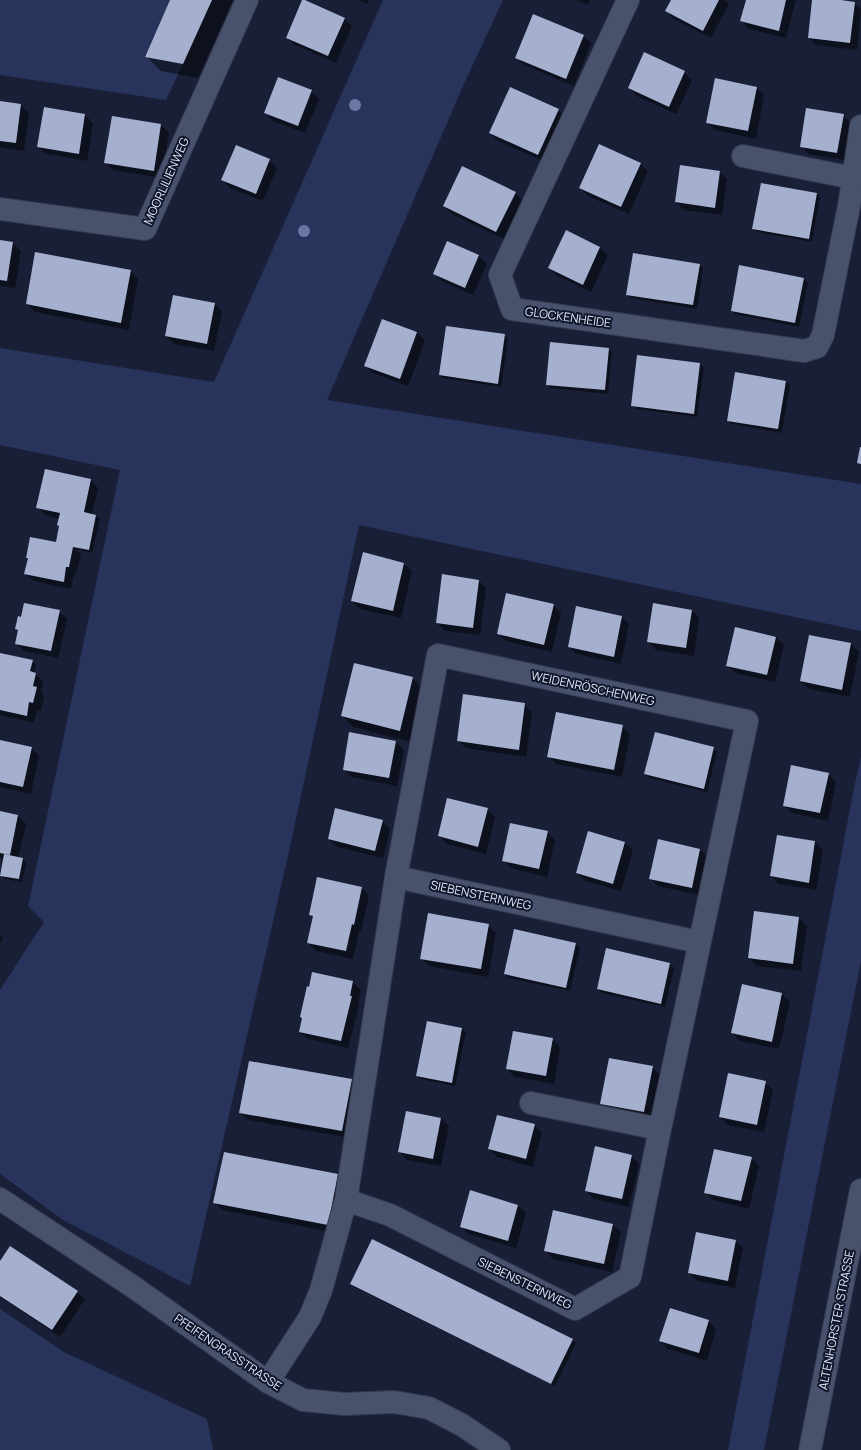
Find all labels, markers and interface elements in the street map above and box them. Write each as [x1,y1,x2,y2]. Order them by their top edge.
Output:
street label: MOORLILIENWEG [139,134,193,227]
street label: GLOCKENHEIDE [524,303,612,331]
street label: WEIDENRÖSCHENWEG [530,667,657,709]
street label: SIEBENSTERNWEG [429,876,534,914]
street label: ALTENHORSTER STRASSE [814,1249,858,1391]
street label: SIEBENSTERNWEG [475,1253,575,1313]
street label: PFEIFENGRASSTRASSE [171,1310,285,1394]

